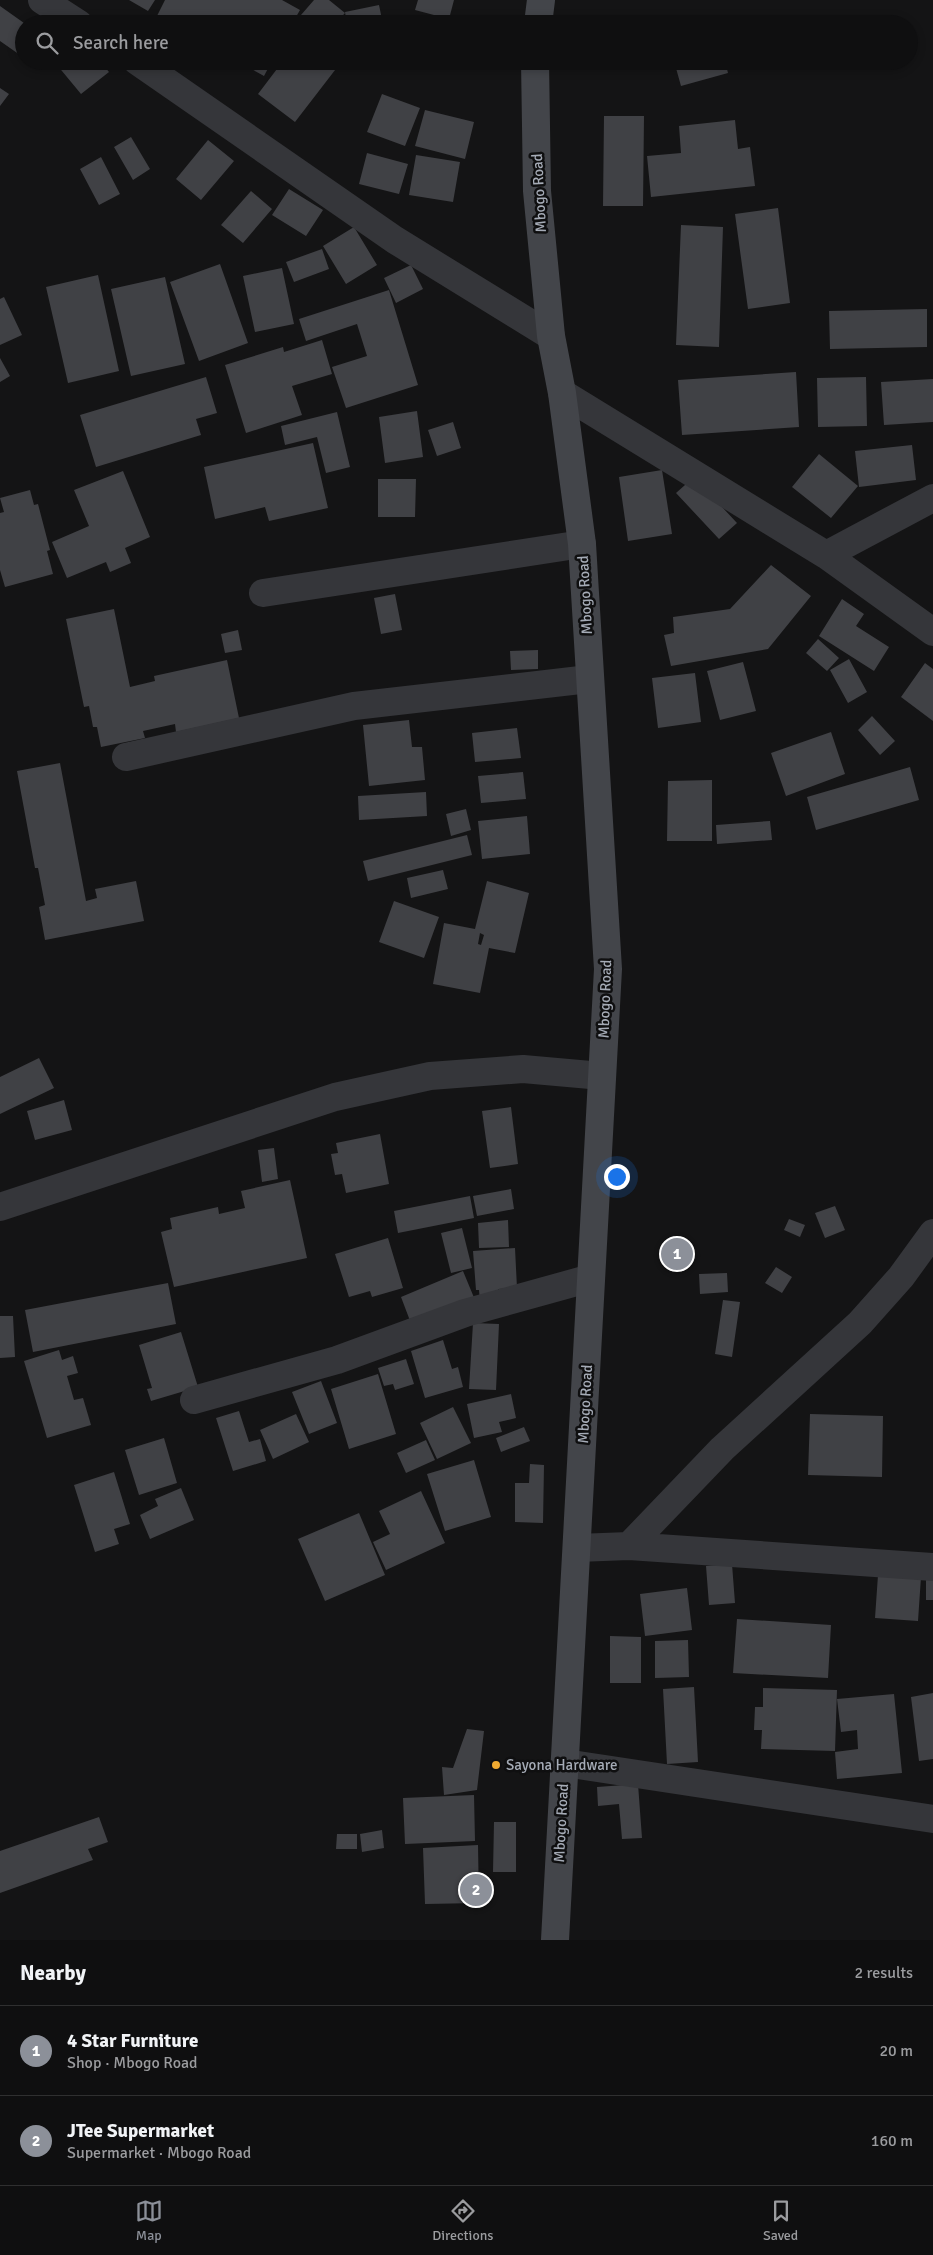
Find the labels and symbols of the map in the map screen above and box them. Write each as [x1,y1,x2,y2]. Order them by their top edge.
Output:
street label: Mbogo Road [528,153,550,233]
street label: Mbogo Road [574,555,596,635]
street label: Mbogo Road [595,959,615,1039]
your location [604,1164,630,1190]
pin: 1 [661,1235,693,1273]
street label: Mbogo Road [574,1364,596,1444]
place label: Sayona Hardware [506,1756,618,1774]
marker: Sayona Hardware [490,1759,502,1771]
street label: Mbogo Road [550,1783,572,1863]
pin: 2 [460,1871,492,1909]

